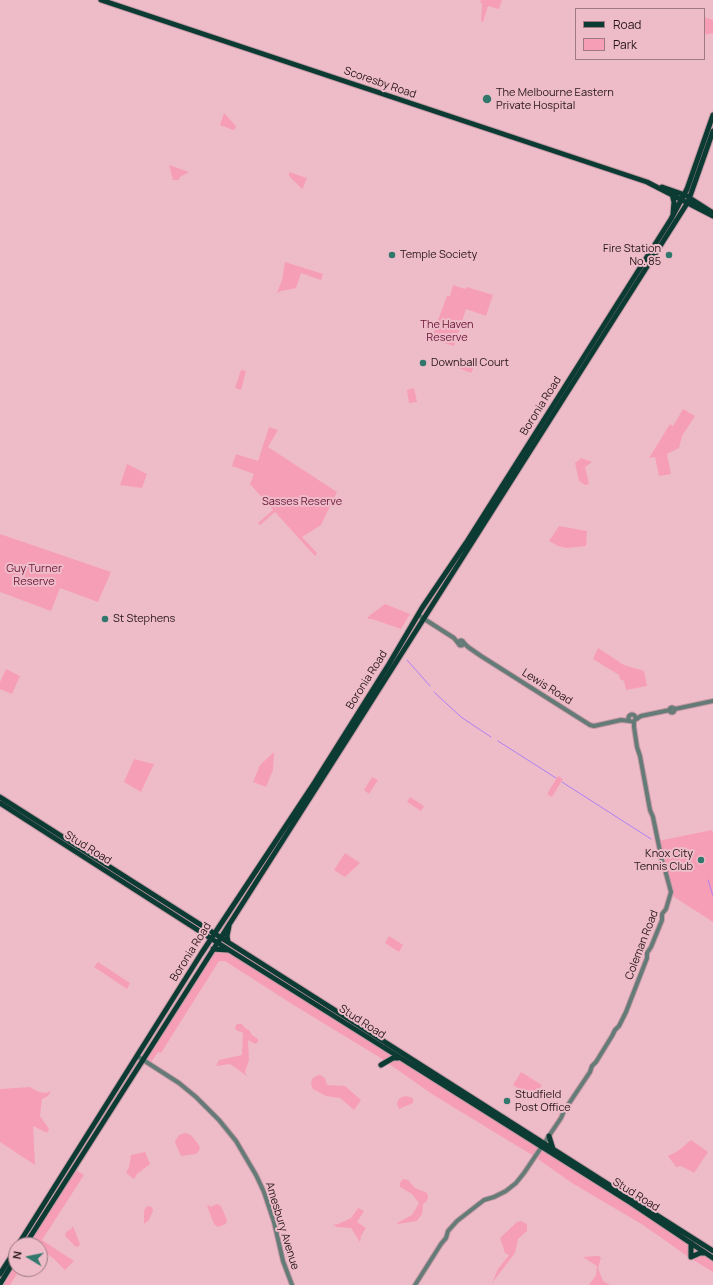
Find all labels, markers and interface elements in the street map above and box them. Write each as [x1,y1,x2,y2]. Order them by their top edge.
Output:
legend [575,8,705,60]
text: Road [613,16,641,33]
text: Park [613,36,637,53]
street label: Scoresby Road [342,64,418,102]
place label: The Melbourne Eastern Private Hospital [496,86,614,112]
marker: The Melbourne Eastern Private Hospital [481,93,493,105]
place label: Fire Station No. 85 [603,242,661,268]
place label: Temple Society [400,248,477,262]
marker: Temple Society [387,250,397,260]
marker: Fire Station No. 85 [664,250,674,260]
park label: The Haven Reserve [420,318,474,344]
place label: Downball Court [431,356,509,370]
marker: Downball Court [418,358,428,368]
street label: Boronia Road [518,374,564,438]
park label: Sasses Reserve [262,495,342,509]
park label: Guy Turner Reserve [6,562,62,588]
place label: St Stephens [113,612,175,626]
marker: St Stephens [100,614,110,624]
street label: Boronia Road [344,648,390,712]
street label: Lewis Road [519,666,575,708]
street label: Stud Road [62,828,114,868]
place label: Knox City Tennis Club [634,847,693,873]
marker: Knox City Tennis Club [696,855,706,865]
street label: Coleman Road [623,908,661,982]
street label: Boronia Road [168,920,214,984]
street label: Stud Road [336,1002,388,1042]
place label: Studfield Post Office [515,1088,571,1114]
marker: Studfield Post Office [502,1096,512,1106]
street label: Stud Road [610,1175,662,1215]
street label: Amesbury Avenue [262,1181,302,1271]
north arrow [8,1237,48,1277]
text: N [9,1250,25,1260]

